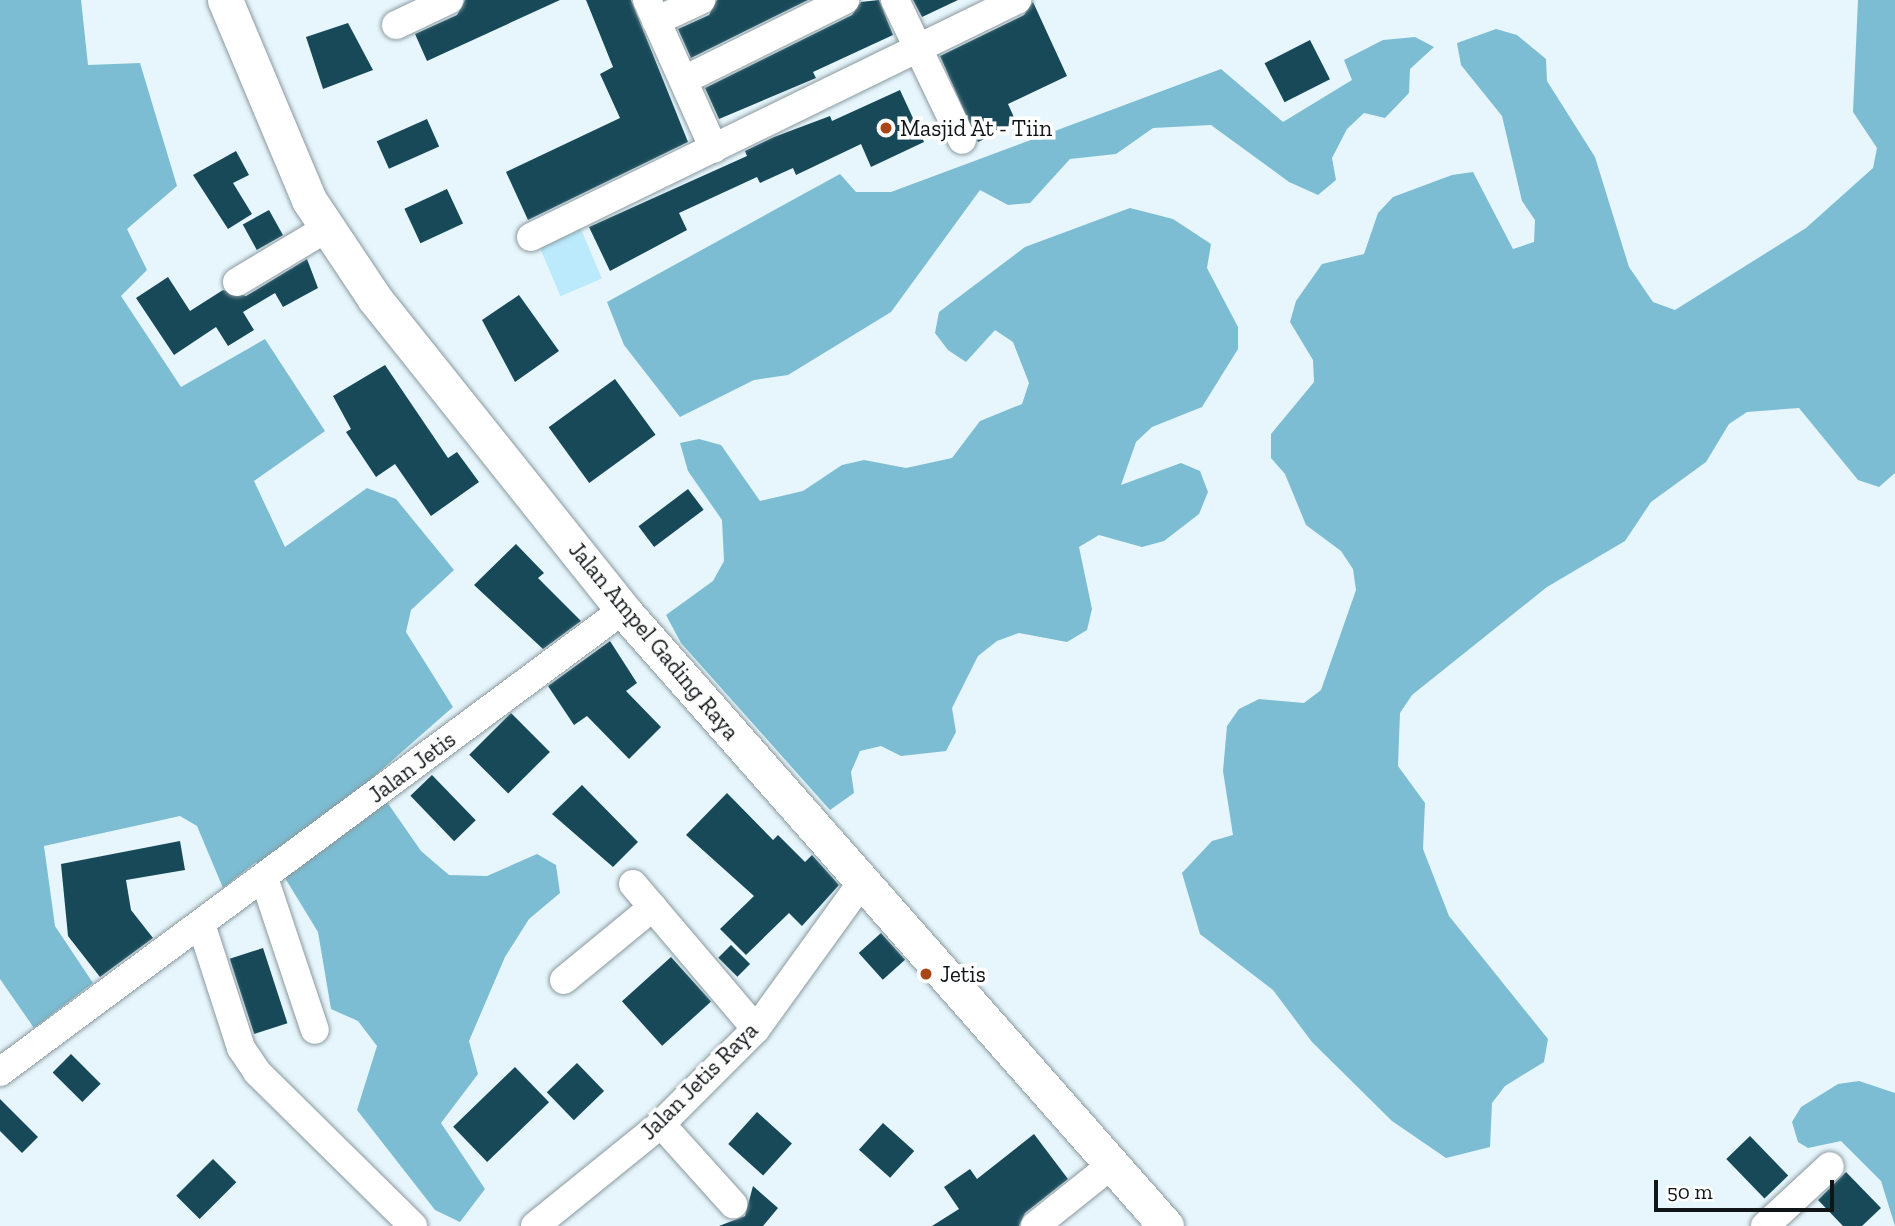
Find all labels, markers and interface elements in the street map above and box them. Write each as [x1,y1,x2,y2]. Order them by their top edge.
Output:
place label: Masjid At - Tiin [900,114,1053,142]
marker: Masjid At - Tiin [878,120,894,136]
street label: Jalan Ampel Gading Raya [563,536,745,746]
street label: Jalan Jetis [363,725,461,809]
place label: Jetis [940,960,986,988]
marker: Jetis [918,966,934,982]
street label: Jalan Jetis Raya [634,1016,764,1146]
scale bar [1657,1166,1837,1210]
text: 50 m [1667,1179,1713,1204]

